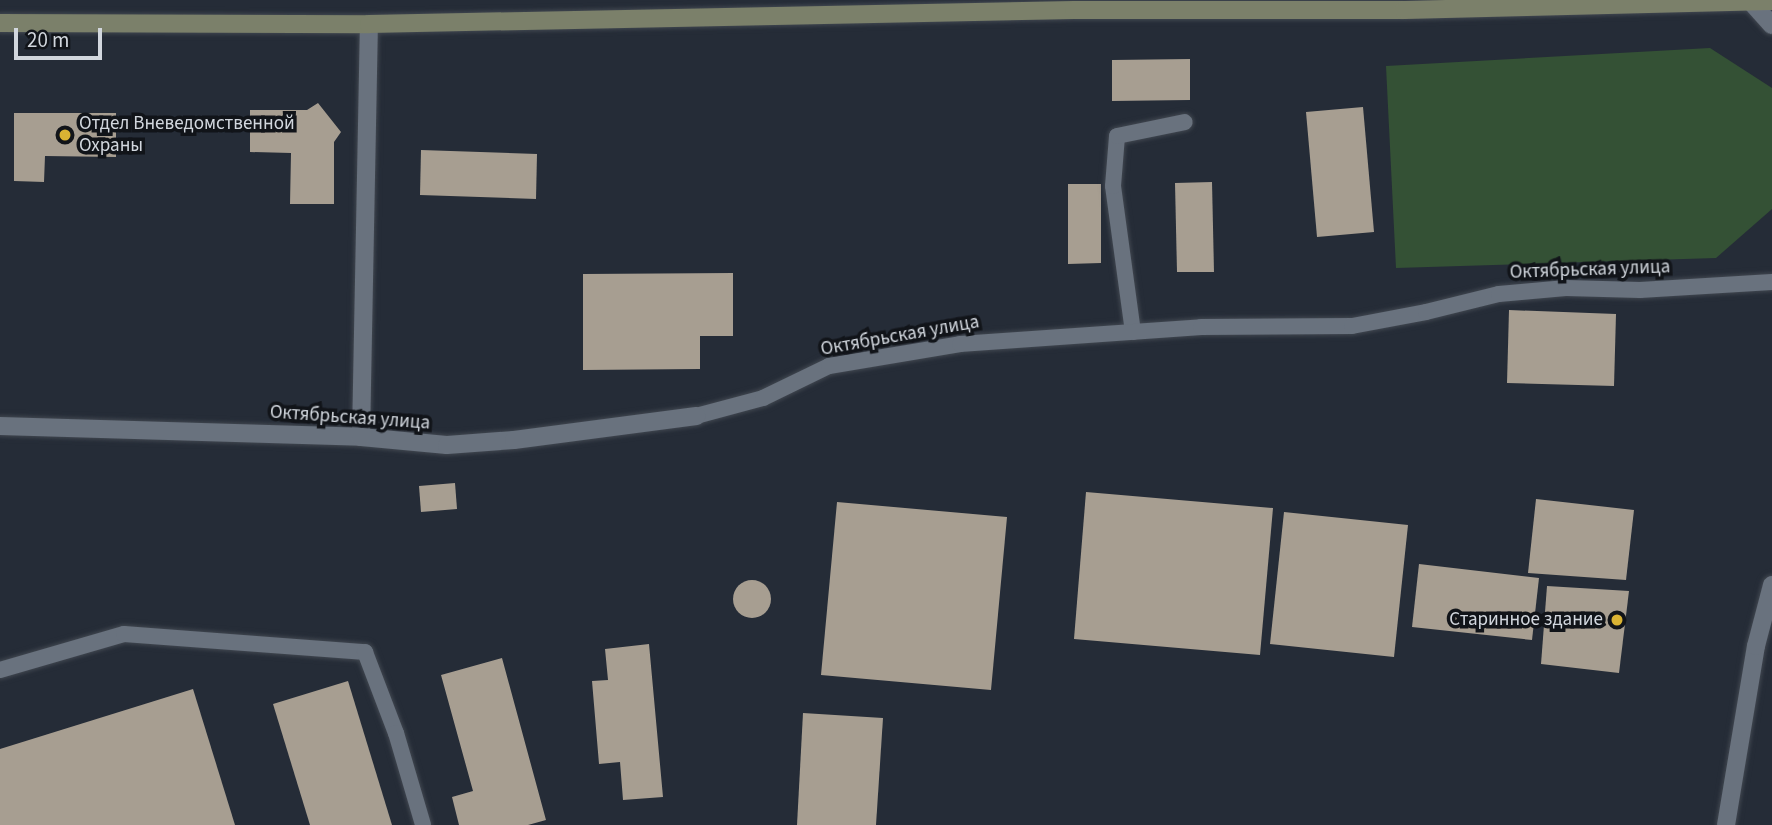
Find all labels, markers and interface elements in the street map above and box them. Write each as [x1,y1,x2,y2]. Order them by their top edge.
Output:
scale bar [18,14,105,58]
text: 20 m [27,25,69,55]
place label: Отдел Вневедомственной Охраны [79,113,295,157]
marker: Отдел Вневедомственной Охраны [57,127,73,143]
street label: Октябрьская улица [1509,256,1671,284]
street label: Октябрьская улица [819,311,981,361]
street label: Октябрьская улица [269,401,431,435]
place label: Старинное здание [1449,609,1603,631]
marker: Старинное здание [1609,612,1625,628]

